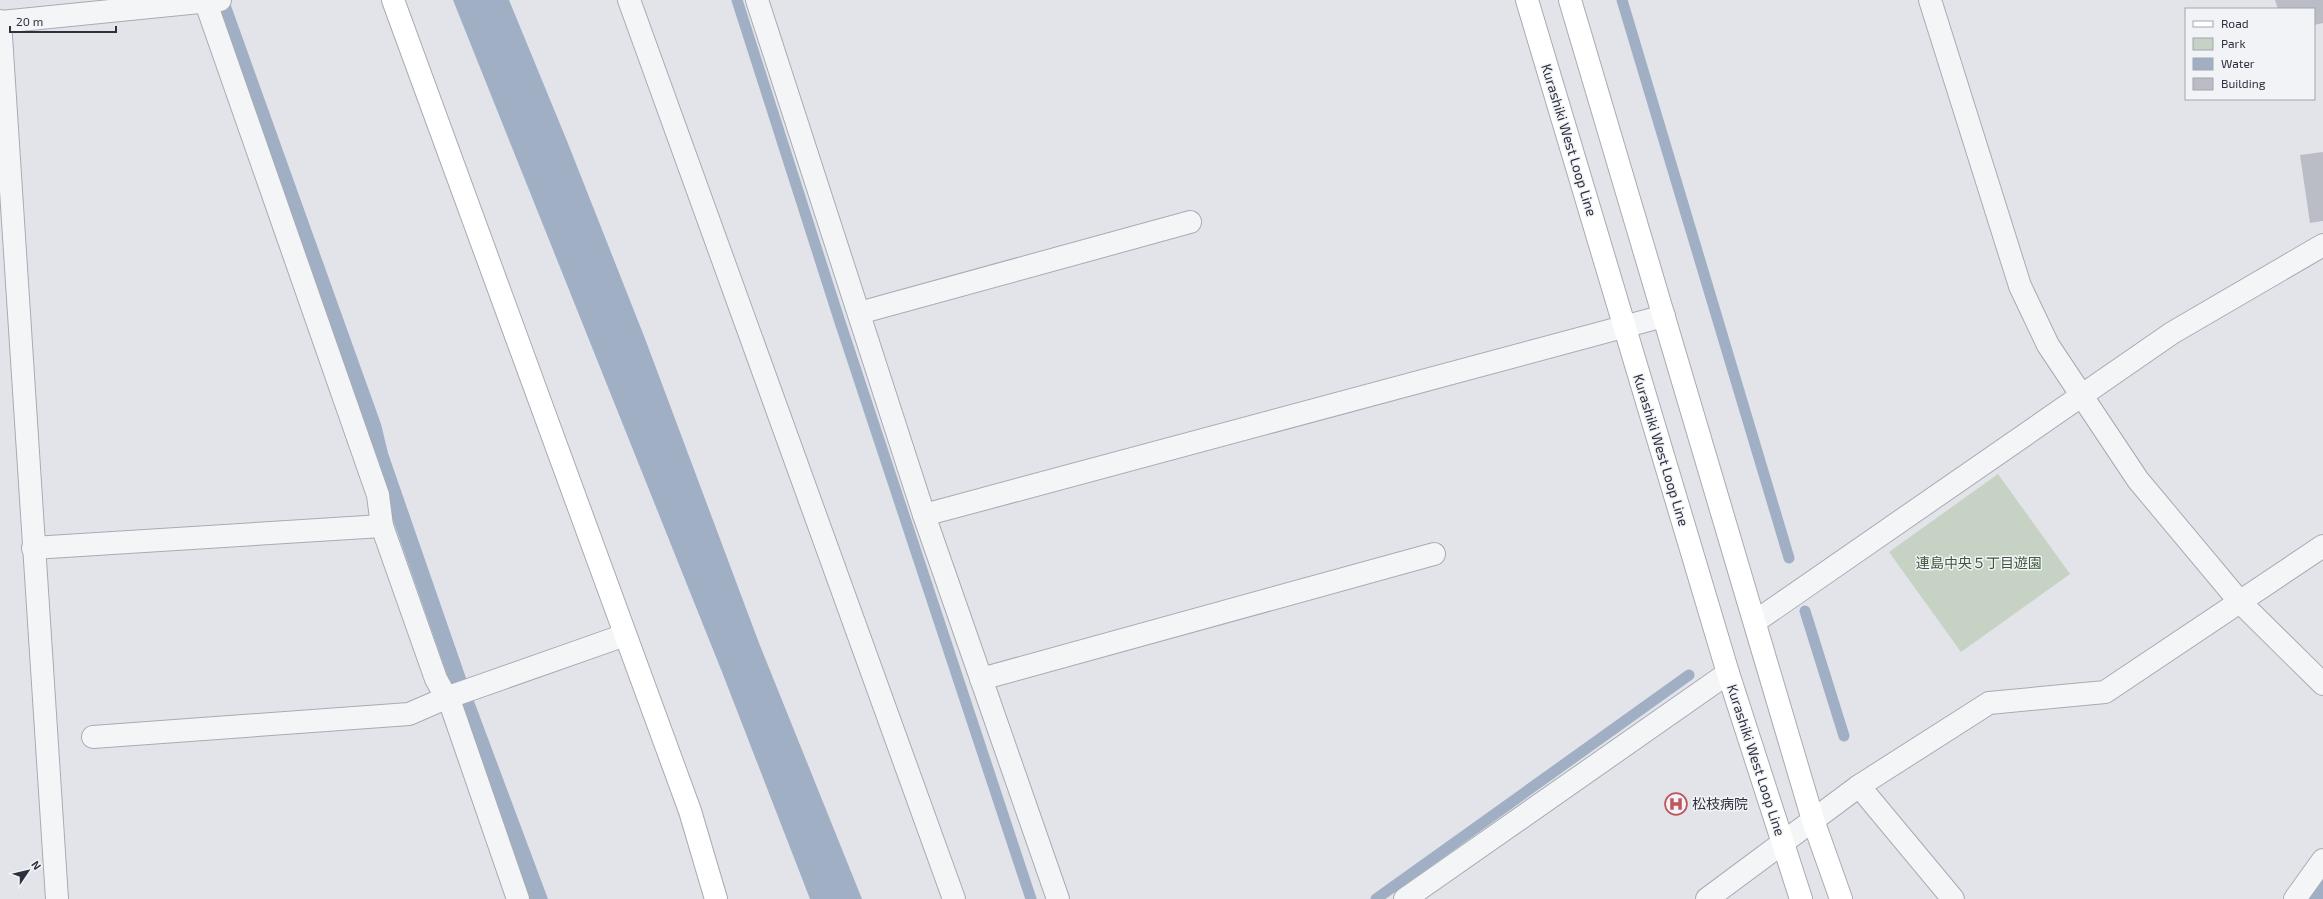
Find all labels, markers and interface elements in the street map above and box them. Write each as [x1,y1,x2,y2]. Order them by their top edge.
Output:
scale bar [10,8,116,34]
legend [2185,8,2315,100]
text: 20 m [16,14,43,28]
text: Road [2221,16,2249,30]
text: Park [2221,36,2246,50]
text: Water [2221,56,2255,70]
street label: Kurashiki West Loop Line [1538,62,1601,218]
text: Building [2221,76,2266,90]
street label: Kurashiki West Loop Line [1630,372,1693,528]
park label: 連島中央５丁目遊園 [1916,554,2042,571]
street label: Kurashiki West Loop Line [1724,682,1789,838]
hospital icon: 松枝病院 [1663,791,1689,817]
place label: 松枝病院 [1692,795,1748,812]
north arrow [8,851,48,891]
text: N [29,858,44,872]

